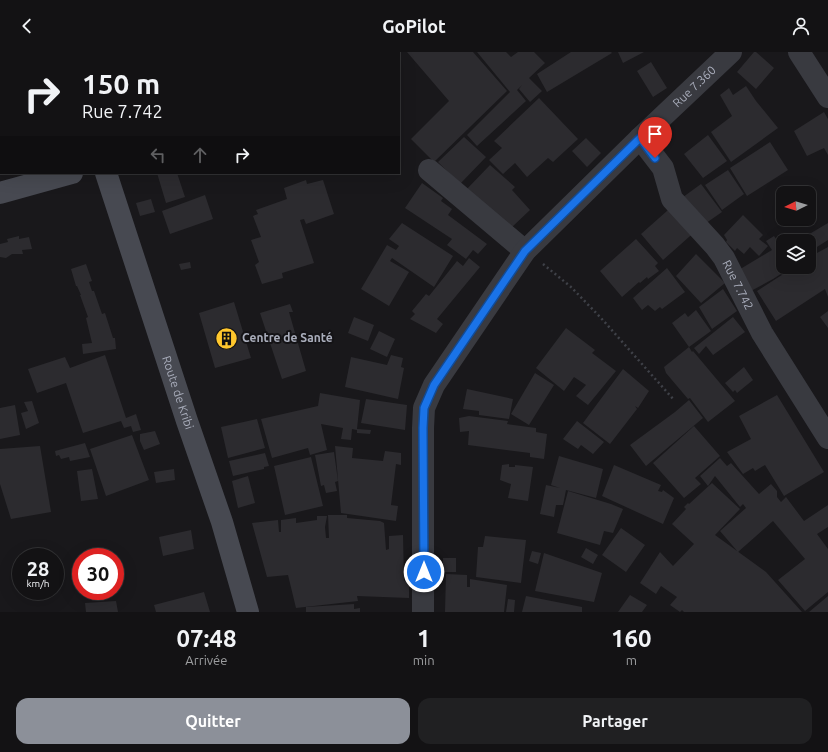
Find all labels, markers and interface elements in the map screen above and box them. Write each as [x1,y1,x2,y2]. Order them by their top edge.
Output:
icon: back [16,15,38,37]
icon: person [790,15,812,37]
text: GoPilot [382,16,446,36]
street label: Rue 7.360 [670,63,718,110]
icon: right [16,68,68,120]
text: 150 m [82,68,160,99]
text: Rue 7.742 [82,101,163,121]
pin [638,117,672,158]
icon: arrive [644,123,666,145]
icon: left [147,144,169,166]
icon: ahead [189,144,211,166]
icon: right [231,144,253,166]
north arrow [776,186,816,226]
map controls [776,186,816,274]
button: layers [776,234,816,274]
street label: Rue 7.742 [720,258,756,312]
building icon: Centre de Santé [213,325,239,351]
place label: Centre de Santé [242,331,333,344]
street label: Route de Kribi [160,354,196,431]
speed limit sign: 30 [72,548,124,600]
position arrow [403,551,445,593]
text: 28 [27,557,49,580]
text: km/h [26,578,50,589]
text: 07:48 [176,625,236,652]
text: 1 [417,625,430,652]
text: 160 [611,625,652,652]
text: Arrivée [185,653,227,667]
text: min [413,653,435,667]
text: m [626,653,637,667]
button: Quitter [16,698,410,744]
button: Partager [418,698,812,744]

